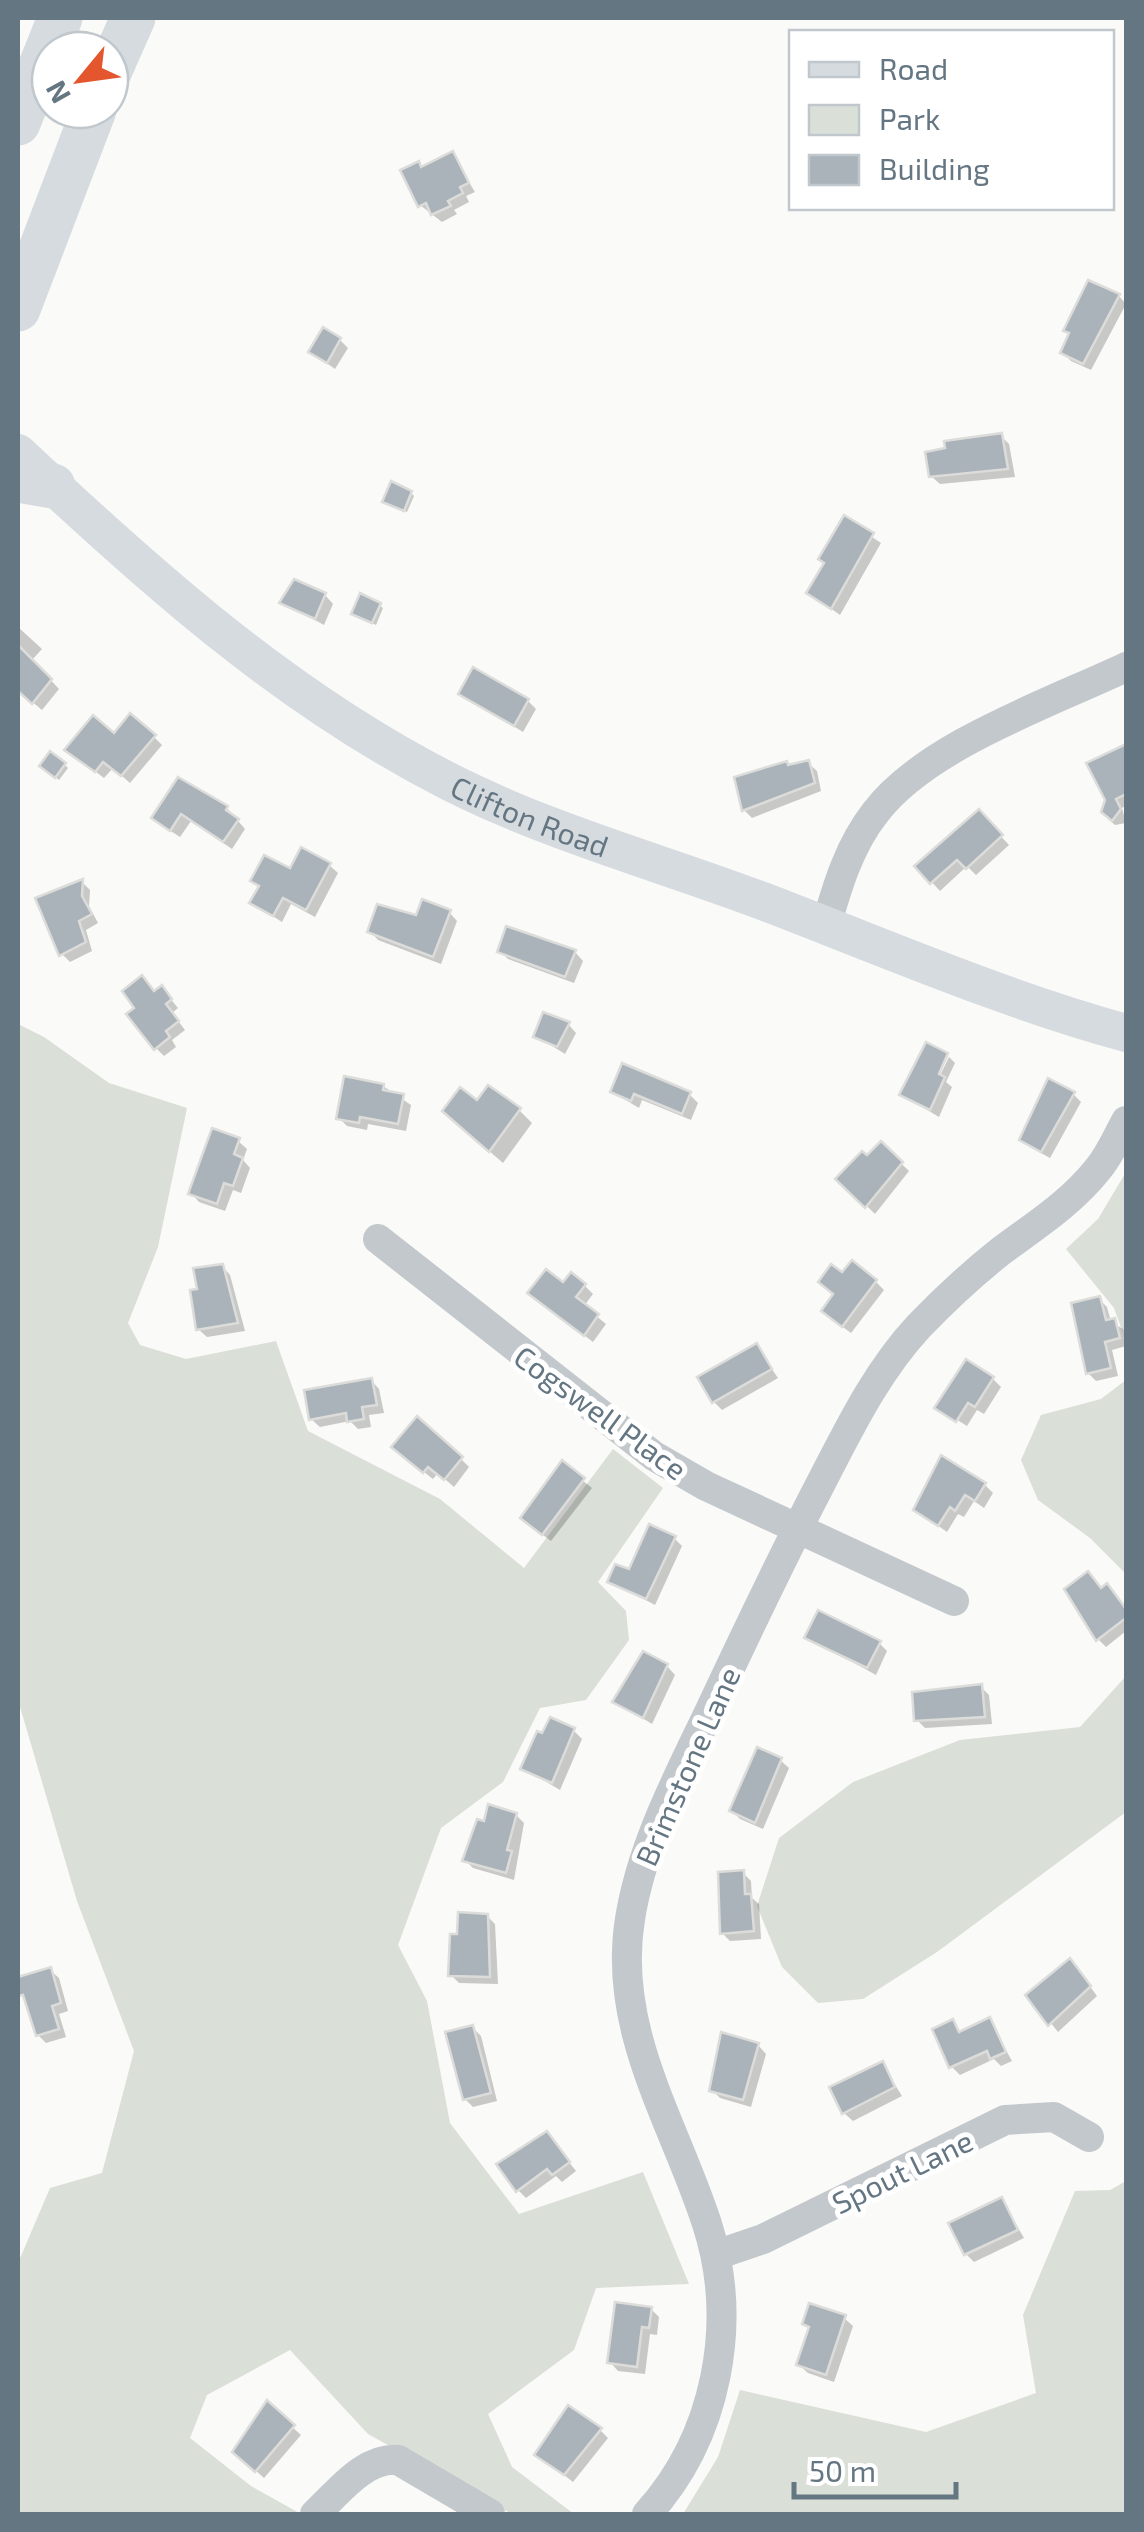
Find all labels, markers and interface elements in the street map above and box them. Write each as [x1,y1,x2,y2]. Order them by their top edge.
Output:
north arrow [30,30,130,130]
legend [789,30,1114,210]
text: Road [879,50,948,86]
text: N [37,76,77,110]
text: Park [879,100,940,136]
text: Building [879,150,990,186]
street label: Clifton Road [445,768,613,864]
street label: Cogswell Place [508,1337,694,1487]
street label: Brimstone Lane [627,1661,747,1871]
street label: Spout Lane [826,2122,978,2220]
scale bar [794,2437,956,2499]
text: 50 m [809,2452,876,2488]

